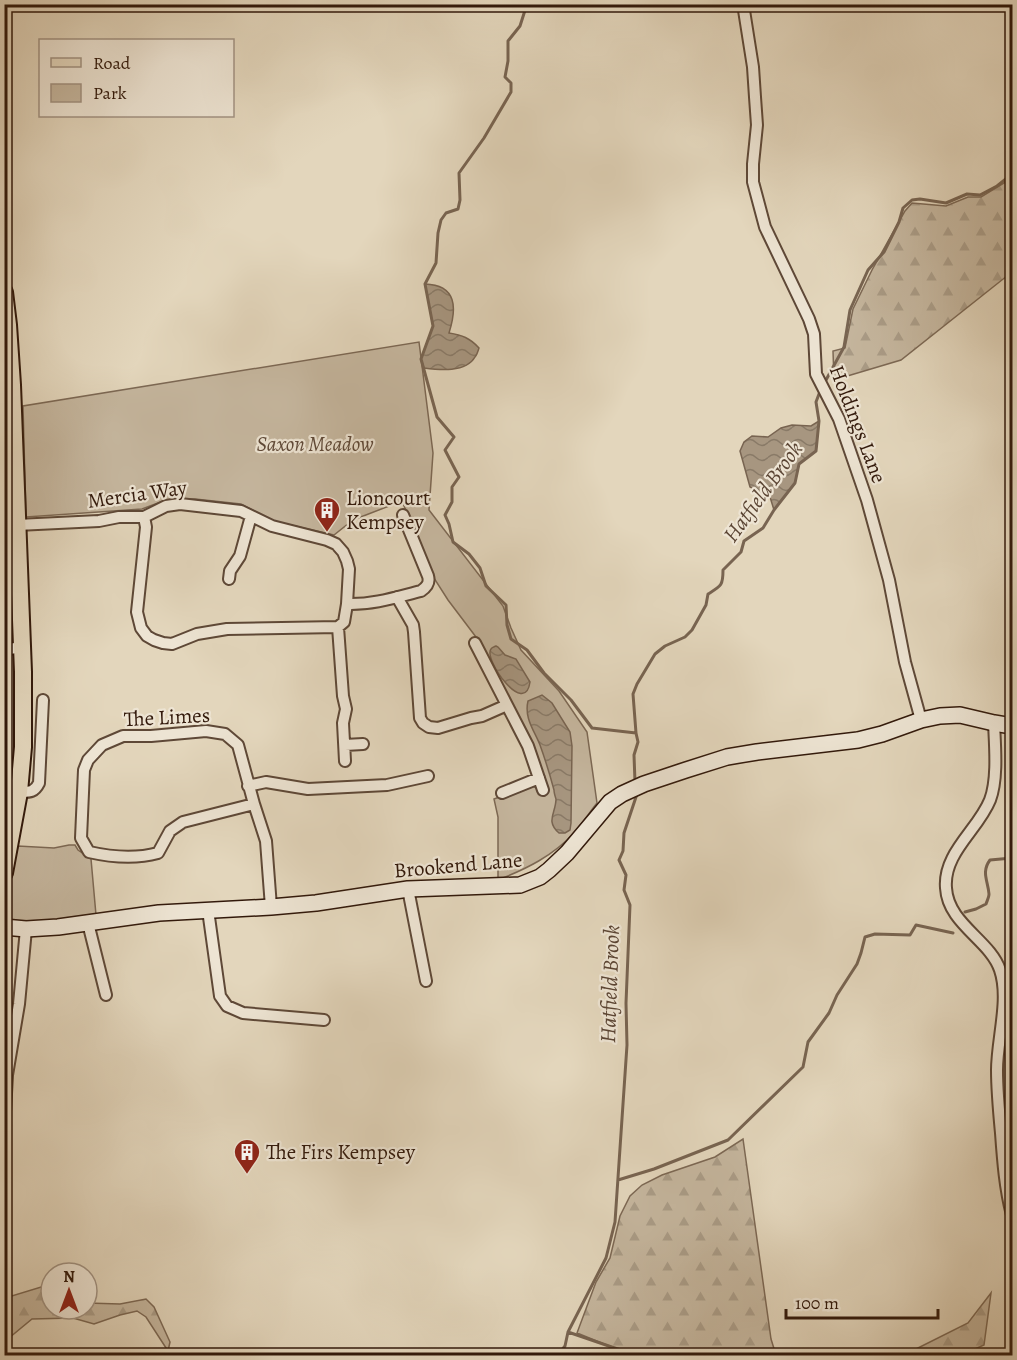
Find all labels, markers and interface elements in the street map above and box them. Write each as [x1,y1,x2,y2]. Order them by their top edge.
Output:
legend [39,39,234,117]
text: Road [93,51,131,75]
text: Park [93,81,127,105]
street label: Holdings Lane [823,361,893,487]
park label: Saxon Meadow [256,430,374,458]
water label: Hatfield Brook [716,435,810,549]
street label: Mercia Way [86,473,189,515]
place label: Lioncourt Kempsey [346,484,430,536]
building icon: Lioncourt Kempsey [312,495,342,533]
street label: The Limes [123,701,211,733]
street label: Brookend Lane [393,845,523,885]
water label: Hatfield Brook [593,924,627,1044]
building icon: The Firs Kempsey [232,1137,262,1175]
place label: The Firs Kempsey [266,1138,416,1166]
north arrow [39,1261,99,1321]
text: N [63,1266,75,1288]
scale bar [786,1282,938,1320]
text: 100 m [795,1291,839,1315]

